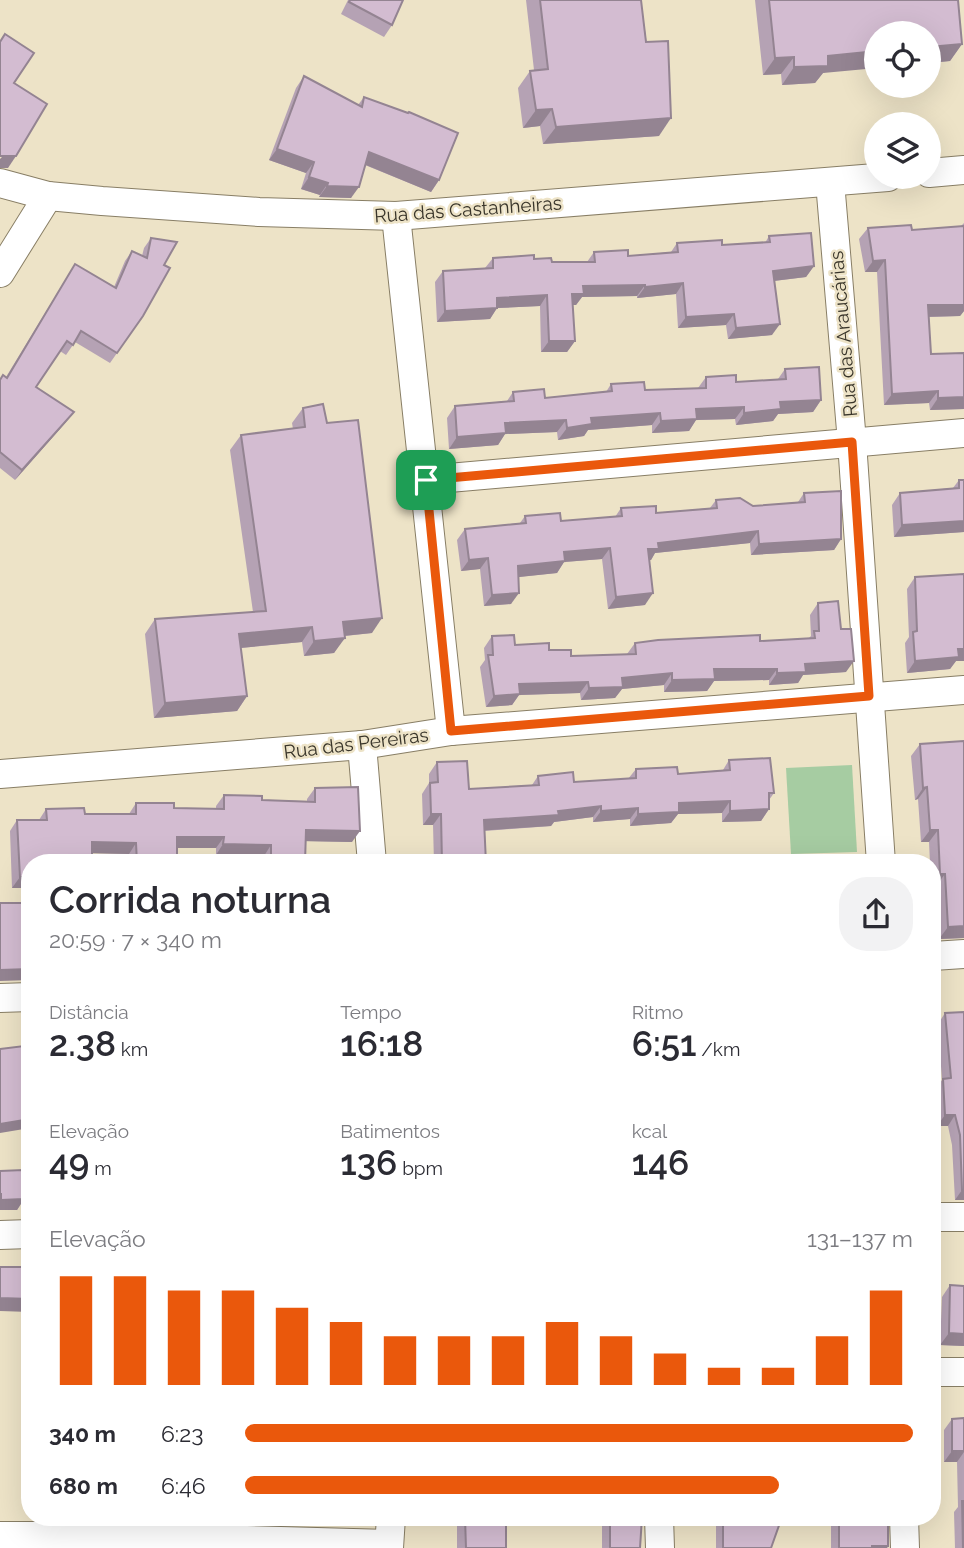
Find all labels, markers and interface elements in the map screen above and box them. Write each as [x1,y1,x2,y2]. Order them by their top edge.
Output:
map controls [864,21,941,189]
button: locate [864,21,941,98]
button: layers [864,112,941,189]
street label: Rua das Castanheiras [374,191,562,227]
street label: Rua das Araucárias [825,250,861,418]
pin [396,450,456,510]
icon: arrive [407,461,445,499]
street label: Rua das Pereiras [282,723,430,763]
text: Corrida noturna [49,877,331,922]
button: share [839,877,913,951]
text: 20:59 · 7 × 340 m [49,926,222,953]
text: Distância [49,1001,129,1023]
text: Tempo [340,1001,401,1023]
text: Ritmo [632,1001,683,1023]
text: 2.38 [49,1023,116,1064]
text: 16:18 [340,1023,423,1064]
text: 6:51 [632,1023,696,1064]
text: km [116,1038,148,1060]
text: /km [696,1038,740,1060]
text: Elevação [49,1120,129,1142]
text: Batimentos [340,1120,440,1142]
text: kcal [632,1120,667,1142]
text: 49 [49,1142,89,1183]
text: 136 [340,1142,397,1183]
text: 146 [632,1142,689,1183]
text: m [89,1157,112,1179]
text: bpm [397,1157,443,1179]
text: Elevação [49,1225,146,1252]
text: 131–137 m [807,1225,913,1252]
text: 340 m [49,1420,116,1447]
text: 6:23 [161,1420,203,1447]
text: 680 m [49,1472,118,1499]
text: 6:46 [161,1472,206,1499]

